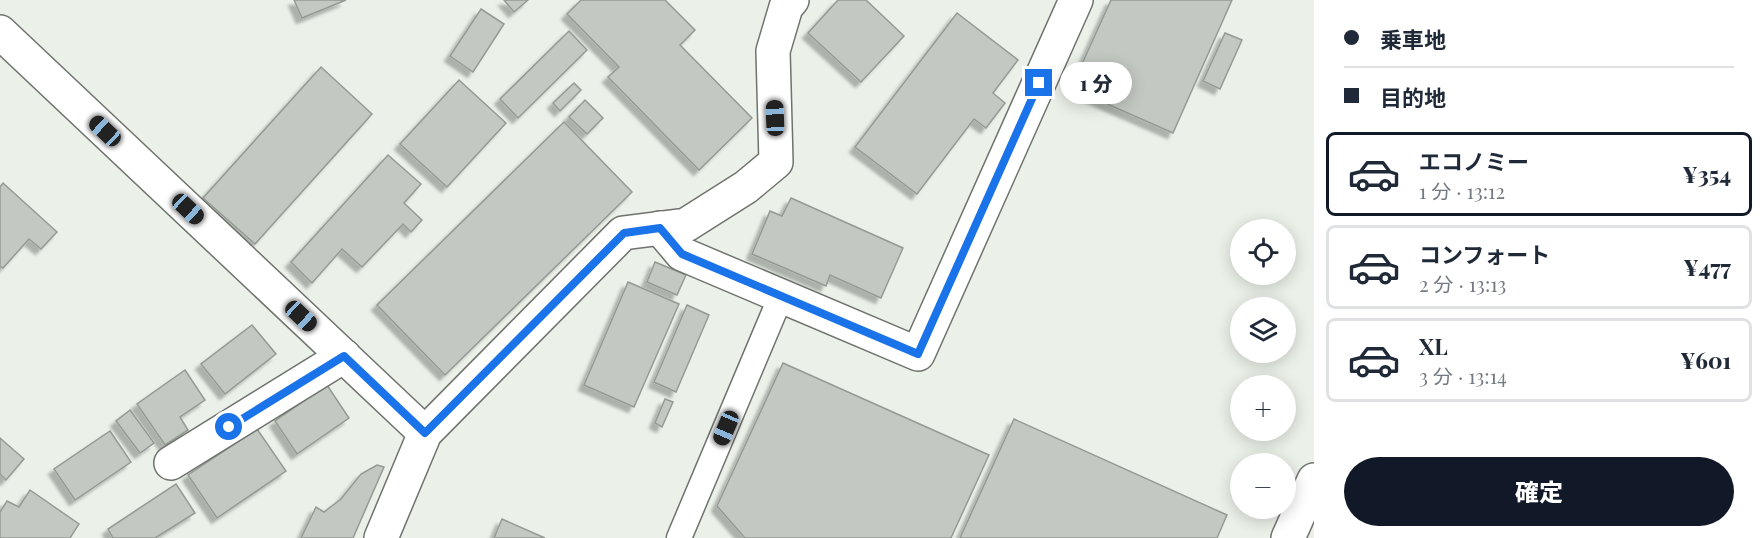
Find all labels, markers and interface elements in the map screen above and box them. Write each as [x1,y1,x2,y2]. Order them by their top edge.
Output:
text: 乗車地 [1380,24,1446,54]
callout: 1 分 [1060,62,1132,104]
route end [1025,69,1052,96]
text: 1 分 [1080,69,1112,96]
text: 目的地 [1380,82,1446,112]
car [765,100,785,136]
car [86,112,124,150]
text: エコノミー [1419,146,1529,176]
icon: car [1347,147,1401,201]
text: ¥354 [1683,159,1731,189]
text: 1 分 · 13:12 [1419,177,1505,204]
car [169,190,207,228]
map controls [1230,219,1296,519]
button: locate [1230,219,1296,285]
text: コンフォート [1419,239,1550,269]
icon: car [1347,240,1401,294]
text: ¥477 [1683,252,1731,282]
text: 2 分 · 13:13 [1419,270,1506,297]
car [282,297,320,335]
button: layers [1230,297,1296,363]
text: XL [1419,331,1448,361]
icon: car [1347,333,1401,387]
text: ¥601 [1680,345,1731,375]
text: 3 分 · 13:14 [1419,362,1507,389]
button: + [1230,375,1296,441]
car [711,408,741,448]
route start [215,413,242,440]
button: − [1230,453,1296,519]
button: 確定 [1344,457,1734,526]

